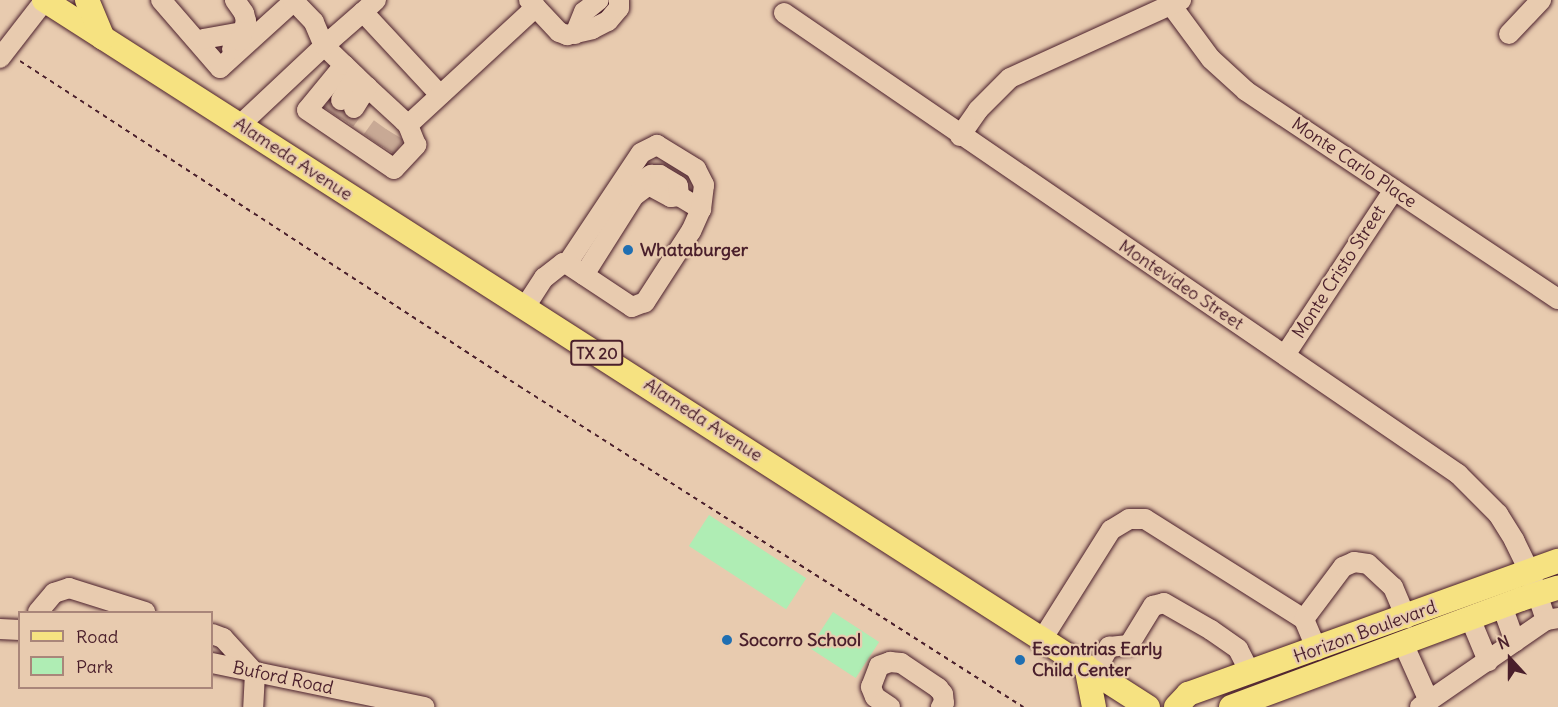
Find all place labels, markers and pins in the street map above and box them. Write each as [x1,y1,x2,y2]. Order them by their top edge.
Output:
place label: Whataburger [640,239,748,261]
marker: Whataburger [621,243,635,257]
place label: Socorro School [739,629,861,651]
marker: Socorro School [720,633,734,647]
place label: Escontrias Early Child Center [1032,639,1163,682]
marker: Escontrias Early Child Center [1013,653,1027,667]

